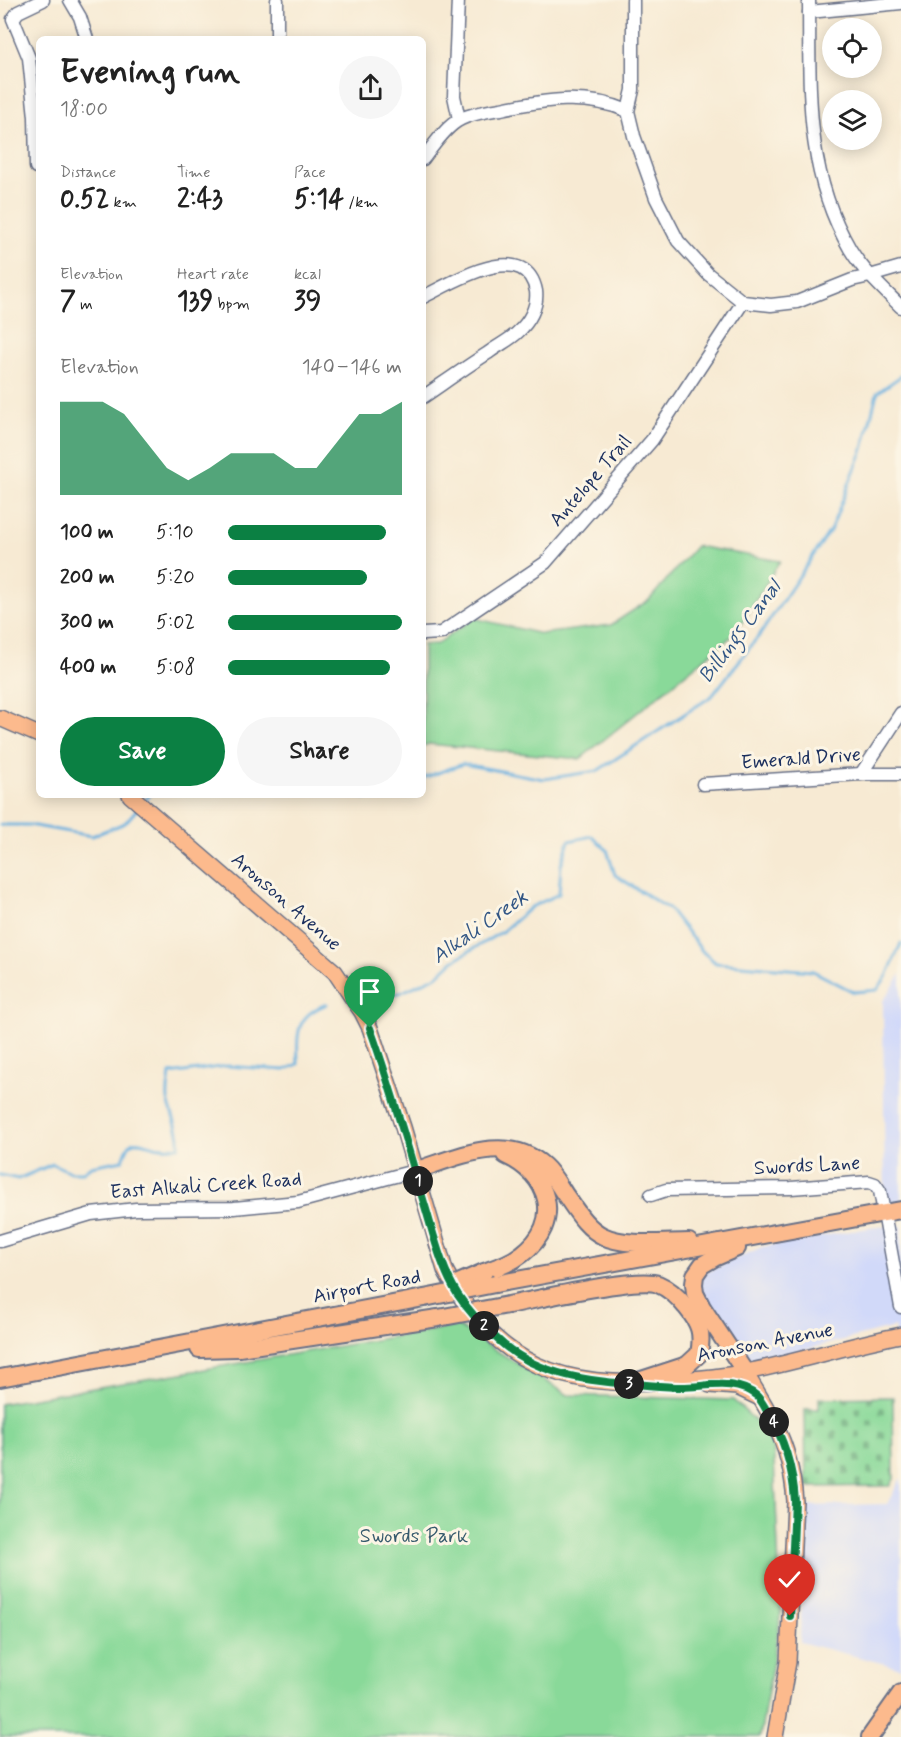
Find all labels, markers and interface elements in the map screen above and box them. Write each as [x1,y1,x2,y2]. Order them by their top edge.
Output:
map controls [822,18,882,150]
button: locate [822,18,882,78]
text: Evening run [60,51,240,95]
button: share [339,56,402,119]
button: layers [822,90,882,150]
text: 18:00 [60,96,108,123]
text: Distance [60,162,116,183]
text: Time [177,162,211,183]
text: Pace [294,162,326,183]
text: 0.52 [60,183,109,217]
text: 2:43 [177,183,223,217]
text: 5:14 [294,183,344,217]
text: km [109,192,137,213]
text: /km [344,192,379,213]
text: Elevation [60,264,123,285]
text: Heart rate [177,264,249,285]
text: kcal [294,264,321,285]
text: 7 [60,285,76,319]
text: 139 [177,285,213,319]
text: 39 [294,285,321,319]
text: m [76,294,93,315]
text: bpm [213,294,250,315]
text: Elevation [60,354,139,381]
text: 140–146 m [302,354,402,381]
street label: Antelope Trail [544,429,638,533]
text: 100 m [60,519,114,546]
text: 5:10 [156,519,194,546]
text: 200 m [60,564,115,591]
text: 5:20 [156,564,195,591]
water label: Billings Canal [692,573,791,690]
text: 300 m [60,609,114,636]
text: 5:02 [156,609,195,636]
text: 400 m [60,654,116,681]
text: 5:08 [156,654,195,681]
button: Save [60,717,225,786]
button: Share [237,717,402,786]
street label: Emerald Drive [740,741,862,777]
street label: Aronson Avenue [225,847,347,957]
water label: Alkali Creek [426,884,534,970]
pin [344,966,395,1028]
icon: arrive [353,975,386,1008]
street label: Swords Lane [753,1150,861,1182]
street label: East Alkali Creek Road [109,1166,303,1206]
pin: 1 [403,1166,433,1196]
text: 1 [414,1170,422,1191]
street label: Airport Road [311,1263,423,1311]
pin: 2 [469,1311,499,1341]
text: 2 [480,1315,488,1336]
street label: Aronson Avenue [695,1317,835,1369]
pin: 3 [614,1369,644,1399]
text: 3 [625,1373,633,1394]
pin: 4 [759,1407,789,1437]
text: 4 [769,1411,779,1432]
park label: Swords Park [360,1523,468,1550]
pin [764,1554,815,1616]
icon: check [773,1563,806,1596]

